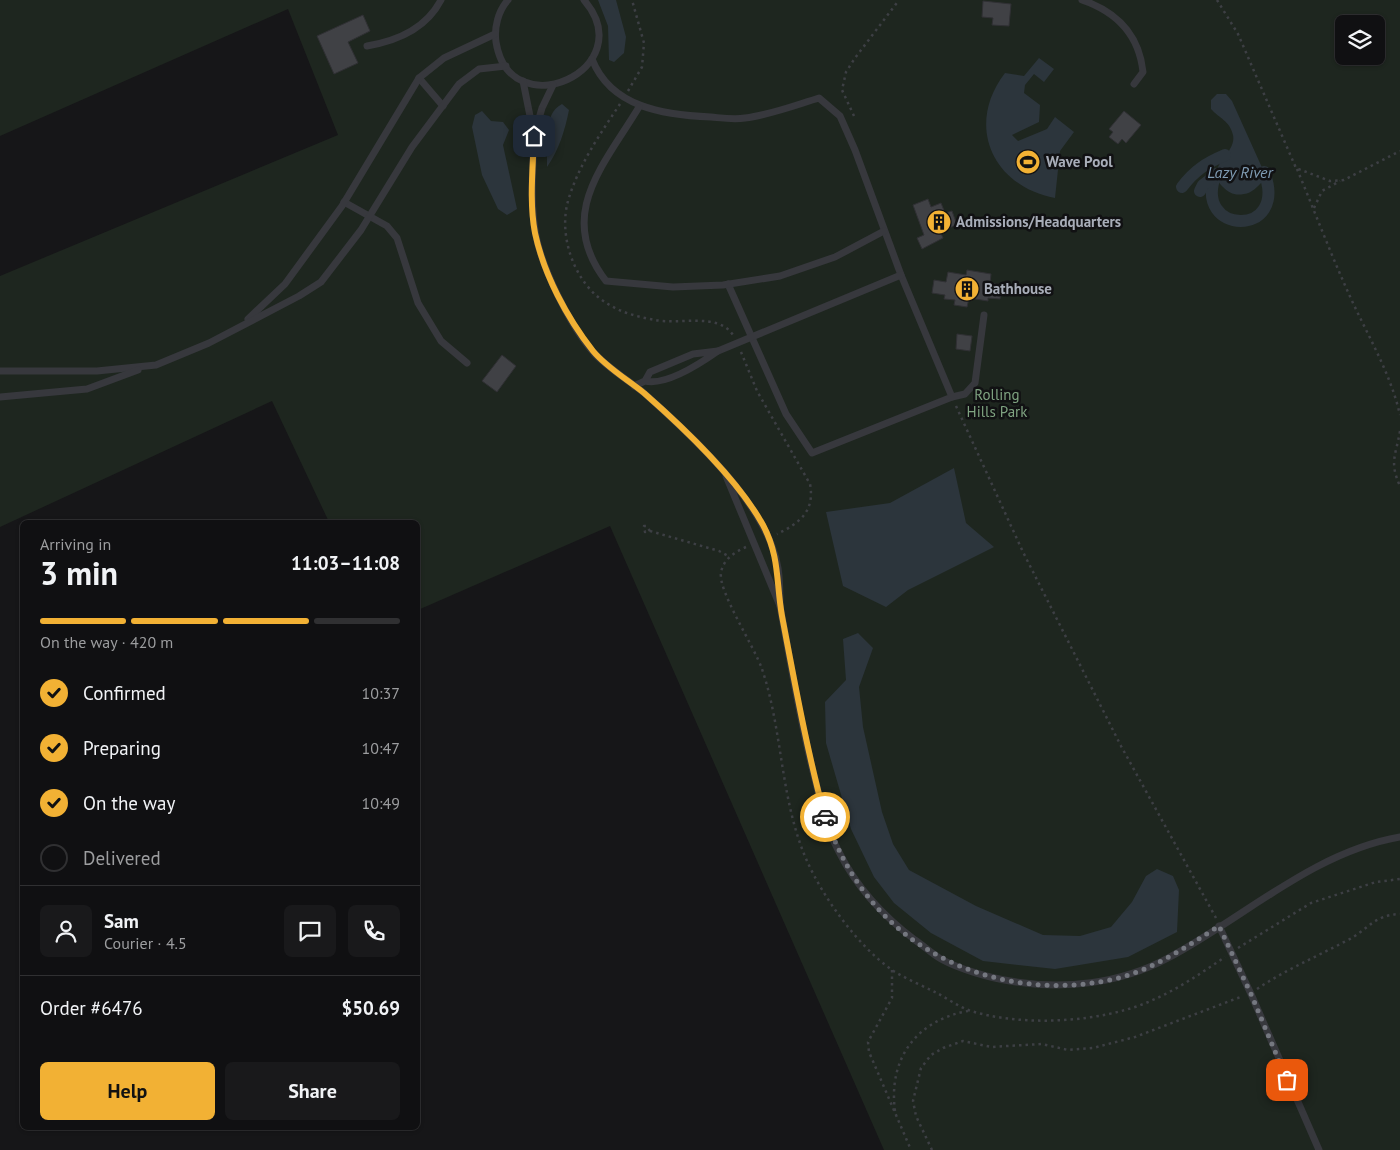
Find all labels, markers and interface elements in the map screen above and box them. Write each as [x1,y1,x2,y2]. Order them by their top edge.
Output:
map controls [1335,15,1385,65]
button: layers [1335,15,1385,65]
pin [513,115,555,157]
icon: home [520,122,548,150]
sports icon: Wave Pool [1015,149,1041,175]
place label: Wave Pool [1046,152,1113,171]
water label: Lazy River [1207,162,1274,182]
building icon: Admissions/Headquarters [926,209,952,235]
place label: Admissions/Headquarters [956,212,1121,231]
building icon: Bathhouse [954,276,980,302]
place label: Bathhouse [984,279,1052,298]
park label: Rolling Hills Park [967,385,1028,421]
text: Arriving in [40,534,111,554]
text: 11:03–11:08 [291,551,400,575]
text: 3 min [40,552,118,594]
text: On the way · 420 m [40,632,173,652]
icon: check [40,679,68,707]
text: Confirmed [83,681,166,705]
text: 10:37 [362,683,400,703]
icon: check [40,734,68,762]
text: Preparing [83,736,161,760]
text: 10:47 [362,738,400,758]
icon: check [40,789,68,817]
text: On the way [83,791,175,815]
courier [800,792,850,842]
text: 10:49 [362,793,400,813]
icon: car [811,803,839,831]
text: Delivered [83,846,161,870]
button: person [40,905,92,957]
button: chat [284,905,336,957]
button: phone [348,905,400,957]
text: Sam [104,909,139,933]
text: Courier · 4.5 [104,933,187,953]
text: Order #6476 [40,996,143,1020]
text: $50.69 [341,996,400,1020]
pin [1266,1059,1308,1101]
button: Help [40,1062,215,1120]
button: Share [225,1062,400,1120]
icon: bag [1273,1066,1301,1094]

